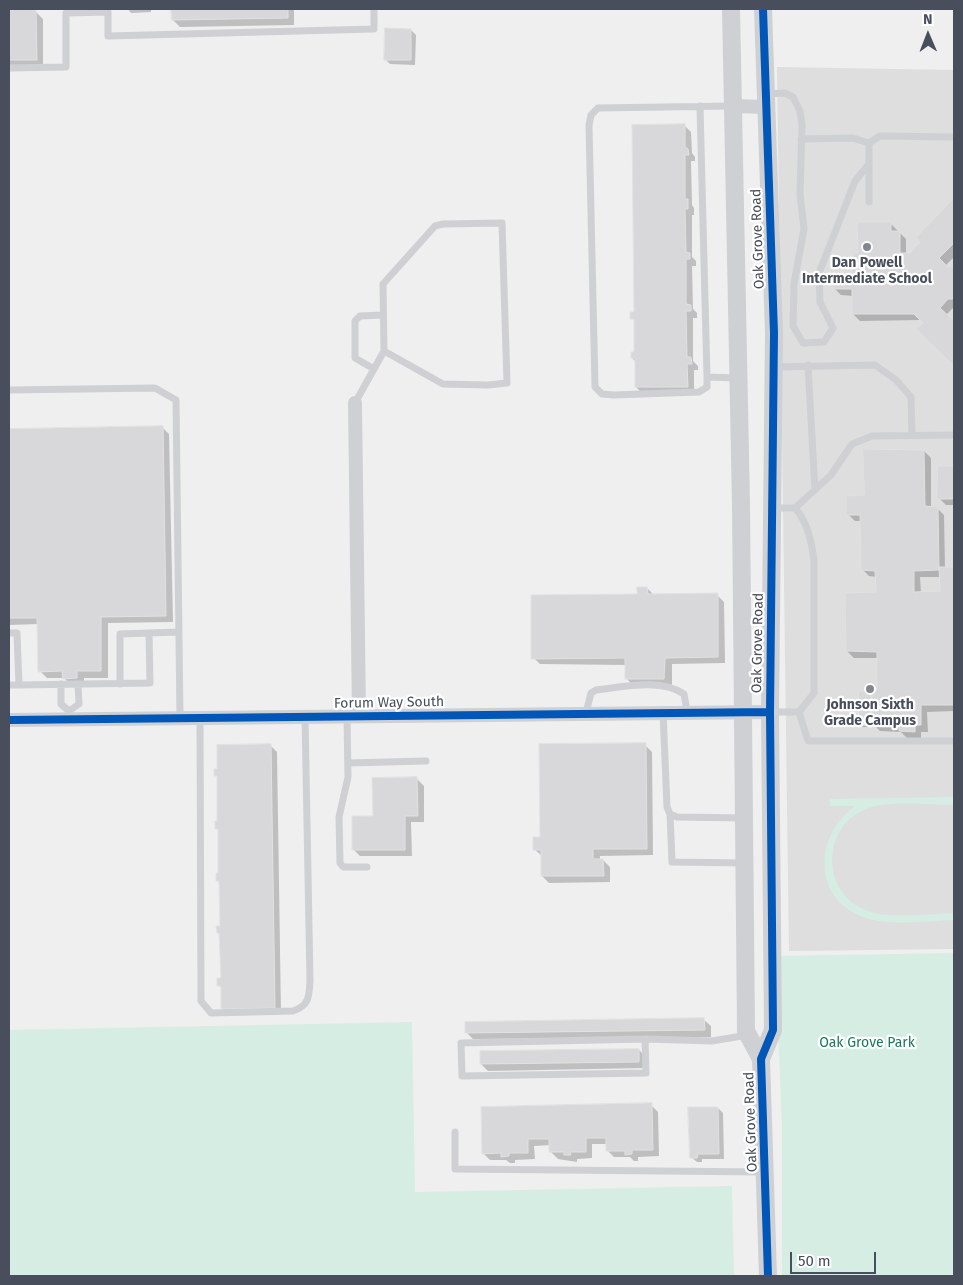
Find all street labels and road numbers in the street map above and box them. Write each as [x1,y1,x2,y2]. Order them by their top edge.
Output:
street label: Oak Grove Road [748,189,768,289]
street label: Oak Grove Road [749,593,767,693]
street label: Forum Way South [334,694,444,712]
street label: Oak Grove Road [741,1072,761,1172]

